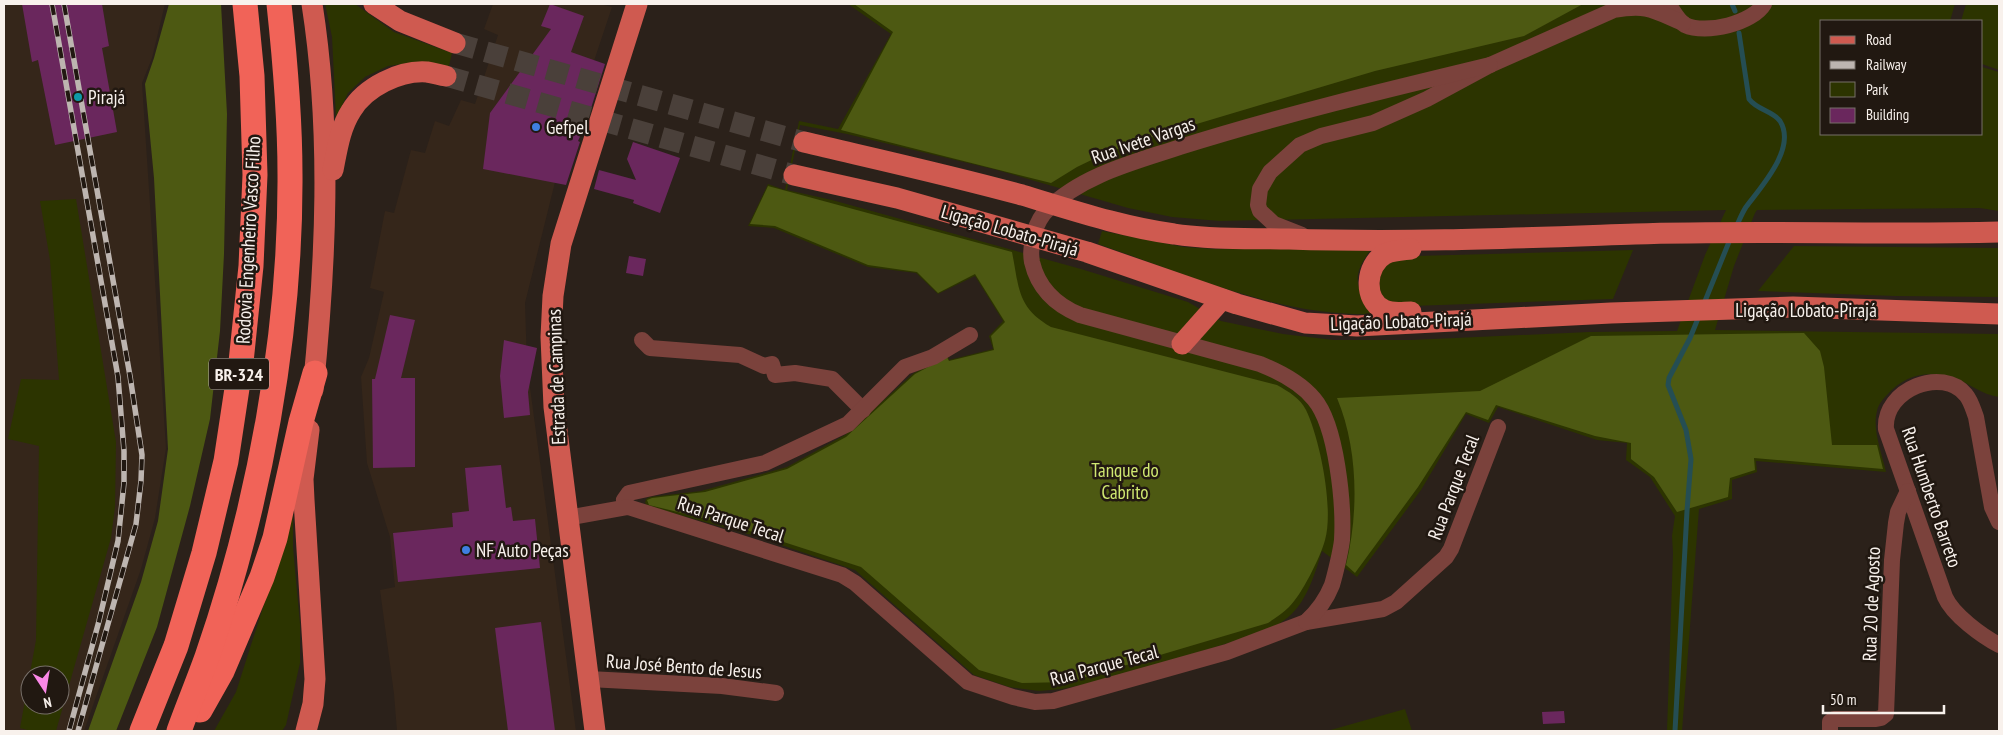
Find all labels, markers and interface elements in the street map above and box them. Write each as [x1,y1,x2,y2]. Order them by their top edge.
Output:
legend [1820,20,1983,135]
text: Road [1866,30,1892,49]
text: Railway [1866,55,1907,74]
text: Park [1866,80,1888,99]
place label: Pirajá [88,85,125,109]
marker: Pirajá [72,91,84,103]
text: Building [1866,105,1909,124]
street label: Rua Ivete Vargas [1088,111,1198,169]
place label: Gefpel [546,115,589,139]
marker: Gefpel [530,121,542,133]
street label: Rodovia Engenheiro Vasco Filho [231,136,265,344]
street label: Ligação Lobato-Pirajá [939,199,1081,261]
street label: Ligação Lobato-Pirajá [1735,298,1877,322]
street label: Ligação Lobato-Pirajá [1330,307,1472,335]
street label: Estrada de Campinas [542,309,570,445]
road number: BR-324 [209,358,269,389]
street label: Rua Humberto Barreto [1897,424,1967,570]
street label: Rua Parque Tecal [1422,430,1484,543]
park label: Tanque do Cabrito [1091,458,1159,504]
street label: Rua Parque Tecal [675,490,788,548]
place label: NF Auto Peças [476,538,569,562]
marker: NF Auto Peças [460,544,472,556]
street label: Rua 20 de Agosto [1857,546,1885,662]
street label: Rua Parque Tecal [1047,639,1161,691]
street label: Rua José Bento de Jesus [605,649,763,683]
north arrow [20,665,70,715]
scale bar [1823,682,1944,714]
text: 50 m [1830,690,1856,709]
text: N [42,693,53,712]

